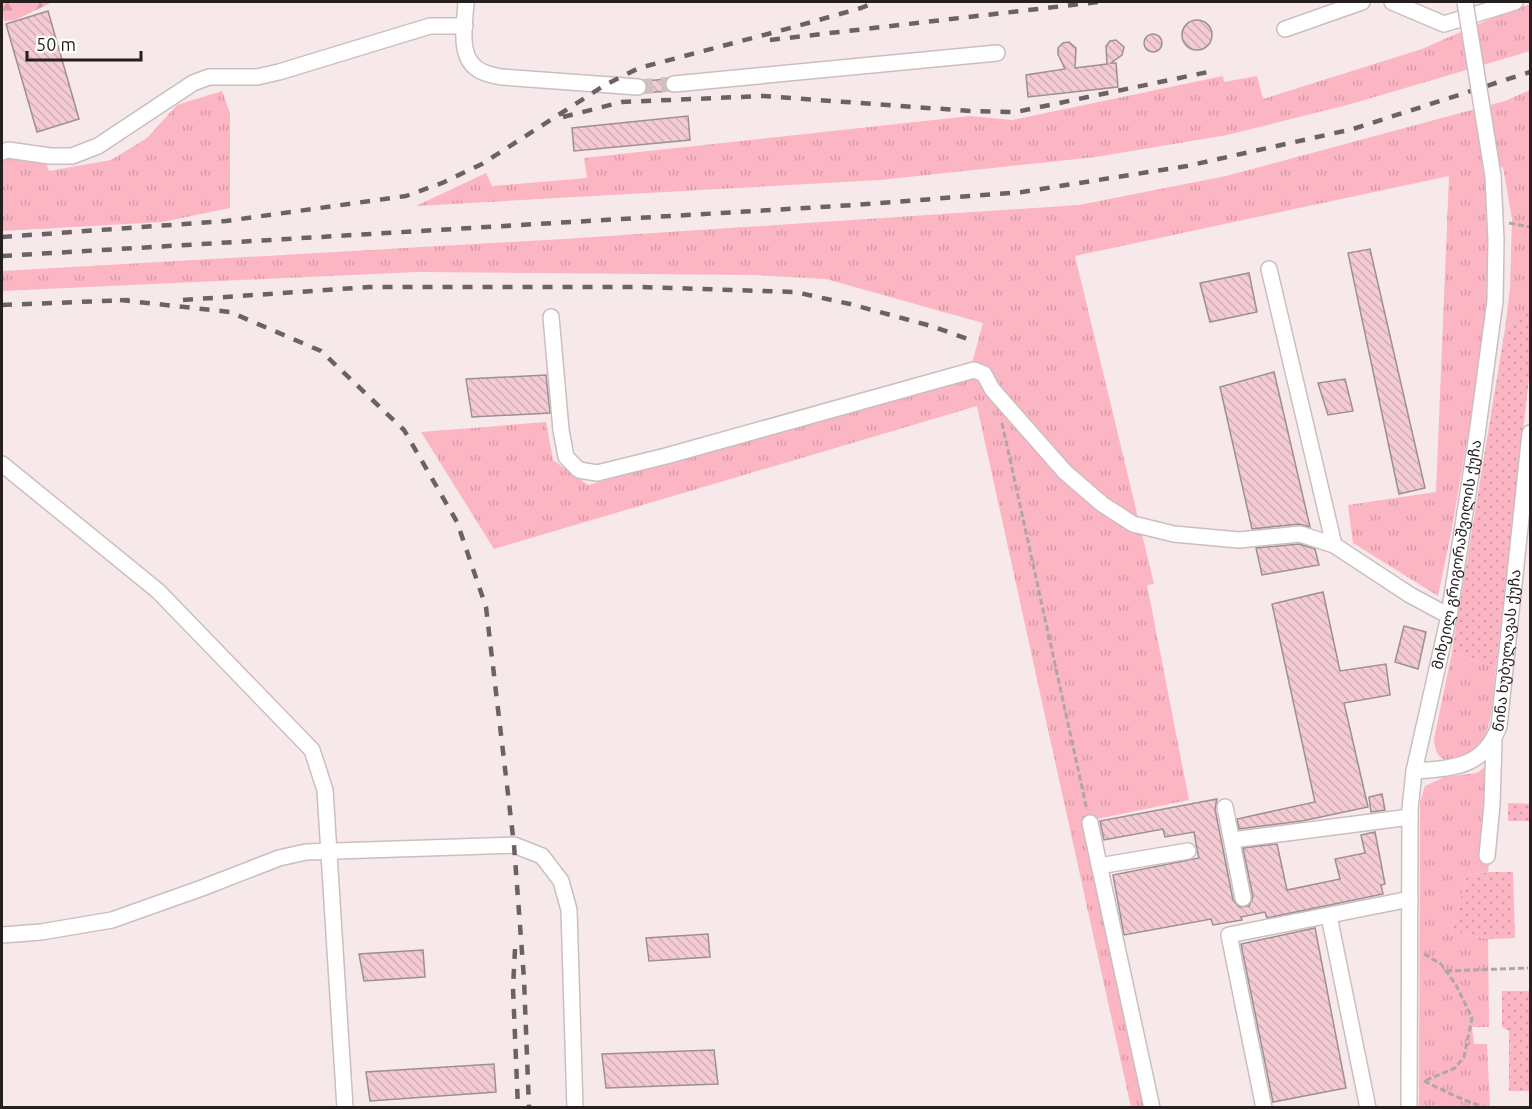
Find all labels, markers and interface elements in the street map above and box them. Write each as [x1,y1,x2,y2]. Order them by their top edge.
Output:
scale bar [27,24,141,62]
text: 50 m [36,34,76,54]
street label: მიხეილ გრიგორაშვილის ქუჩა [1428,439,1484,671]
street label: ნინა ხუბულავას ქუჩა [1489,568,1524,734]

